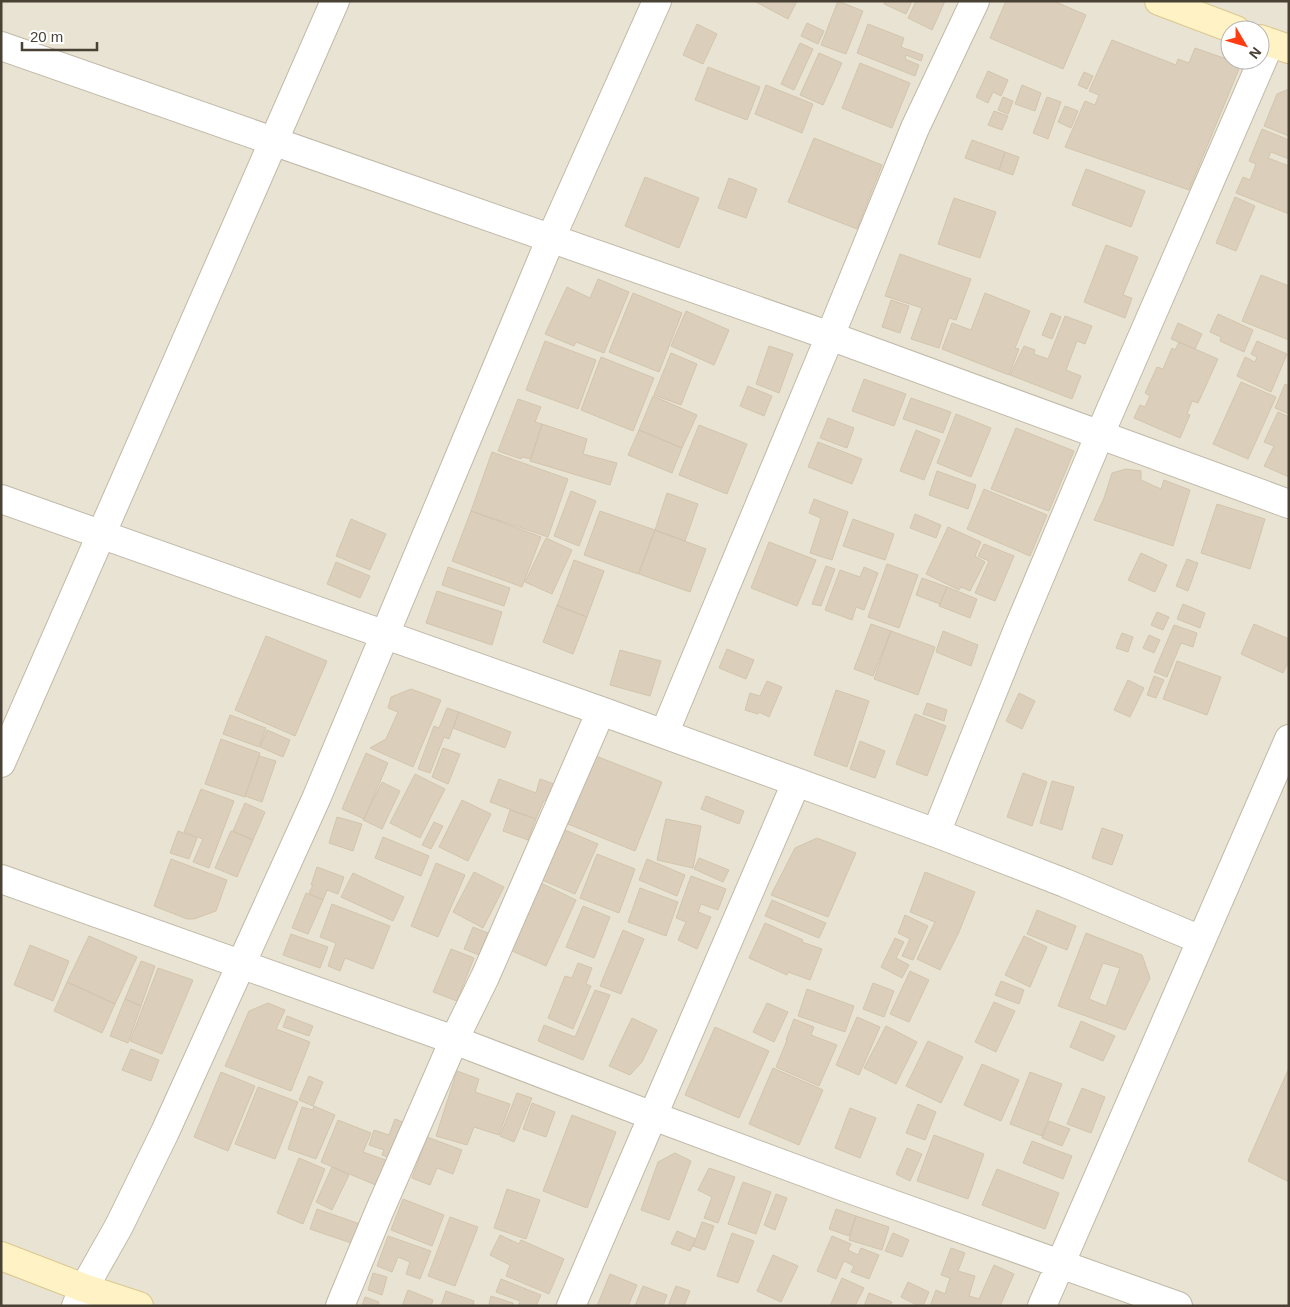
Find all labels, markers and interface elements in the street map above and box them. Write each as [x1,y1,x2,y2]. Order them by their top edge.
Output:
scale bar [22,20,98,52]
north arrow [1220,20,1270,70]
text: 20 m [30,28,63,45]
text: N [1246,44,1265,62]

